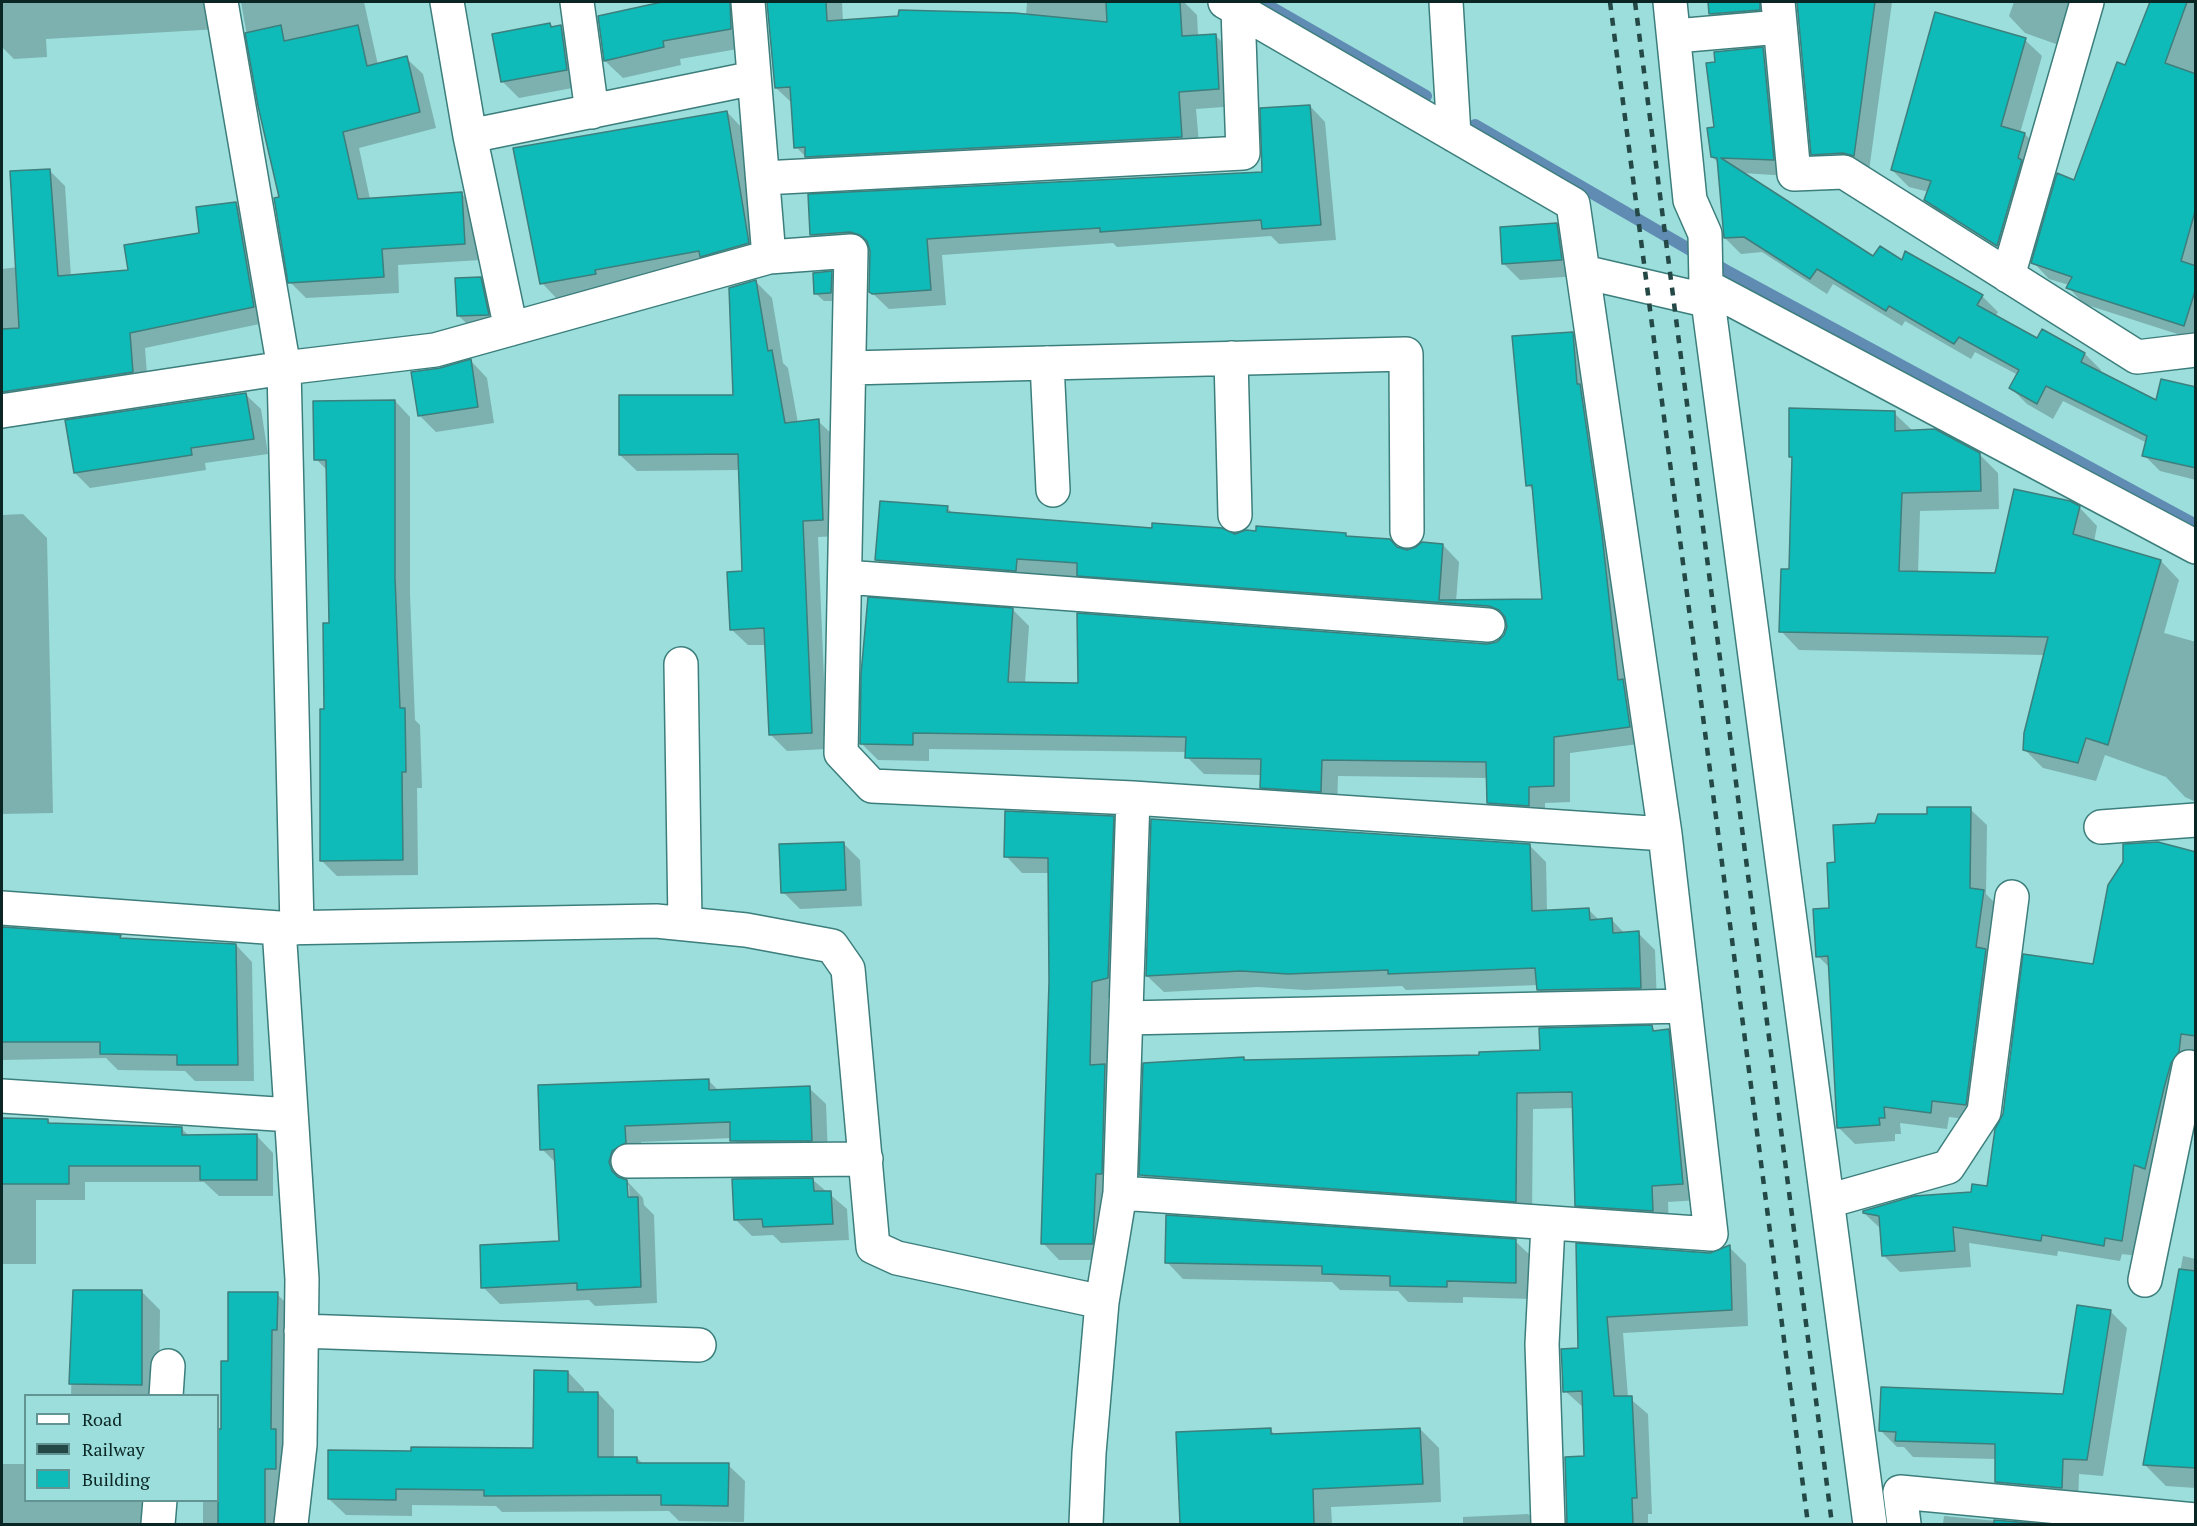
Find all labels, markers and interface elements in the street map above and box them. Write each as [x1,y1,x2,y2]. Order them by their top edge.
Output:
legend [24,1394,219,1502]
text: Road [82,1407,122,1431]
text: Railway [82,1437,145,1461]
text: Building [82,1467,150,1491]

